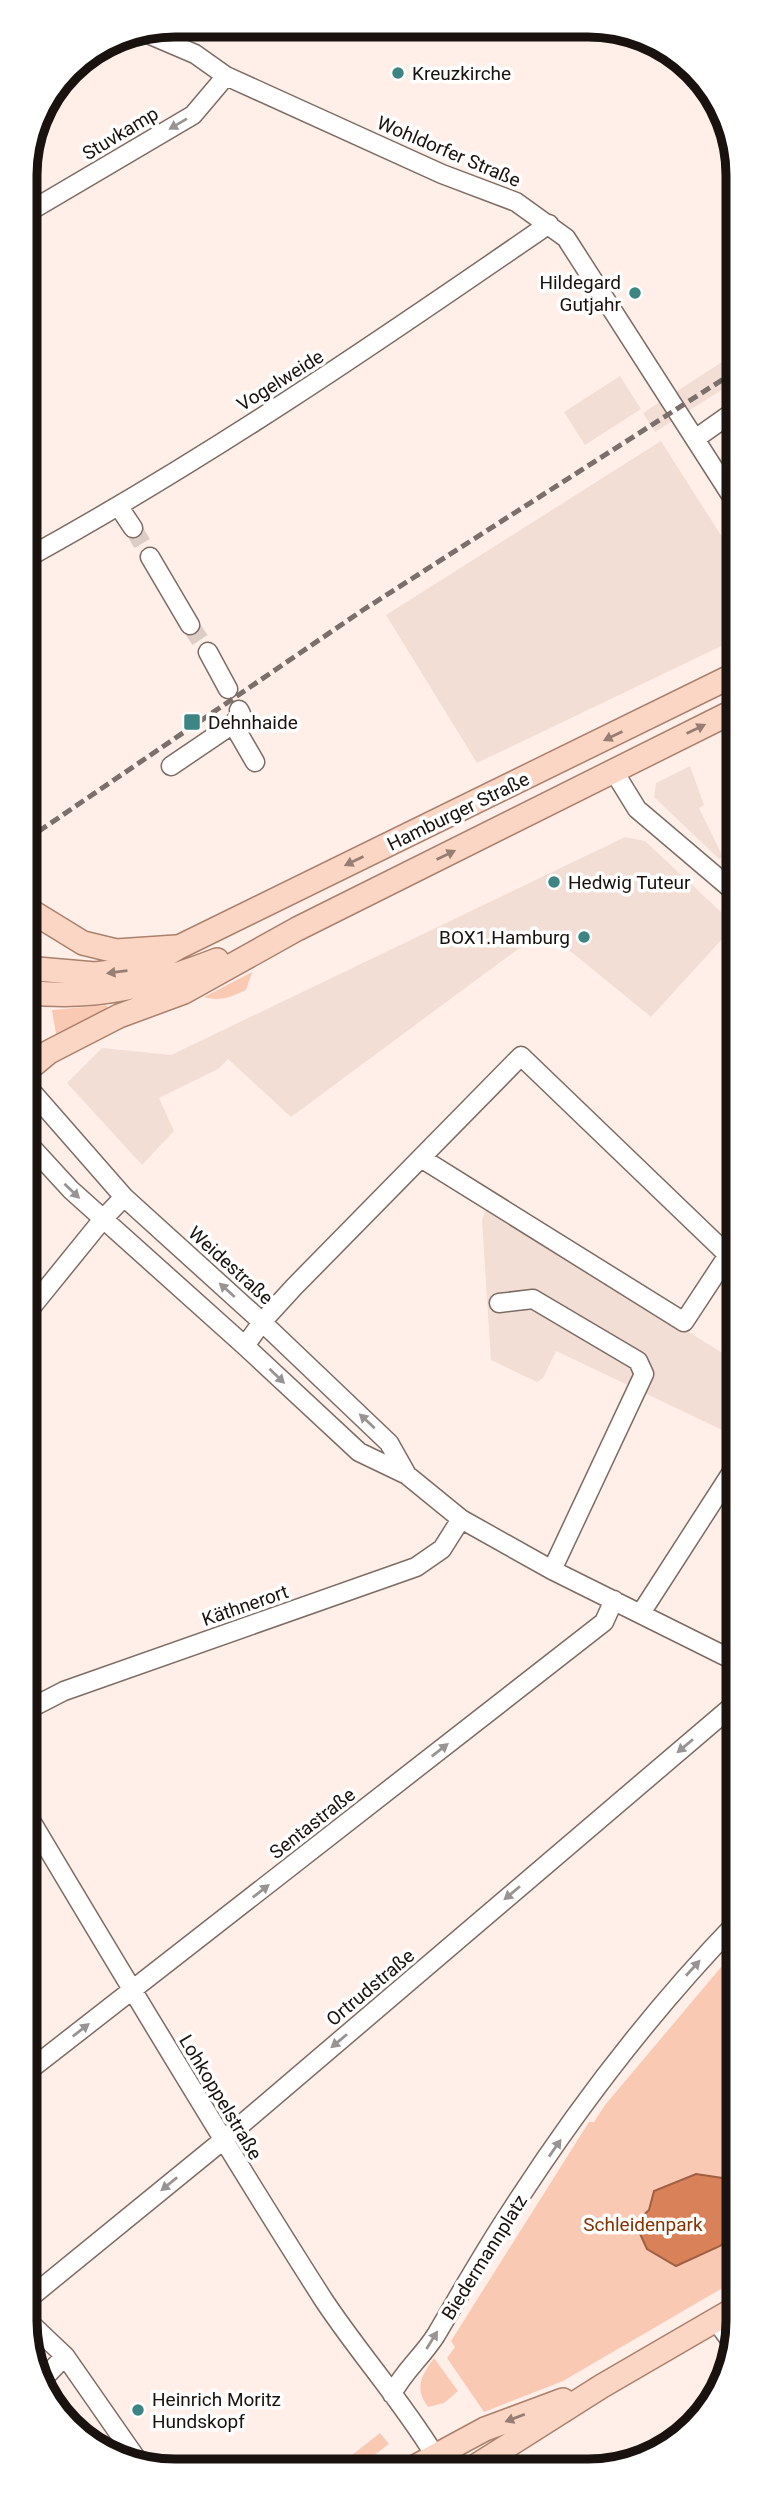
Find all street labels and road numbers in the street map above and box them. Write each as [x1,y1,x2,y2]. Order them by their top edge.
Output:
street label: Stuvkamp [78,102,162,165]
street label: Wohldorfer Straße [374,111,524,192]
street label: Vogelweide [233,345,328,416]
street label: Hamburger Straße [383,767,533,856]
street label: Weidestraße [184,1221,278,1309]
street label: Käthnerort [199,1580,291,1631]
street label: Sentastraße [265,1783,360,1864]
street label: Ortrudstraße [322,1944,419,2031]
street label: Lohkoppelstraße [174,2031,267,2164]
street label: Biedermannplatz [437,2191,532,2324]

